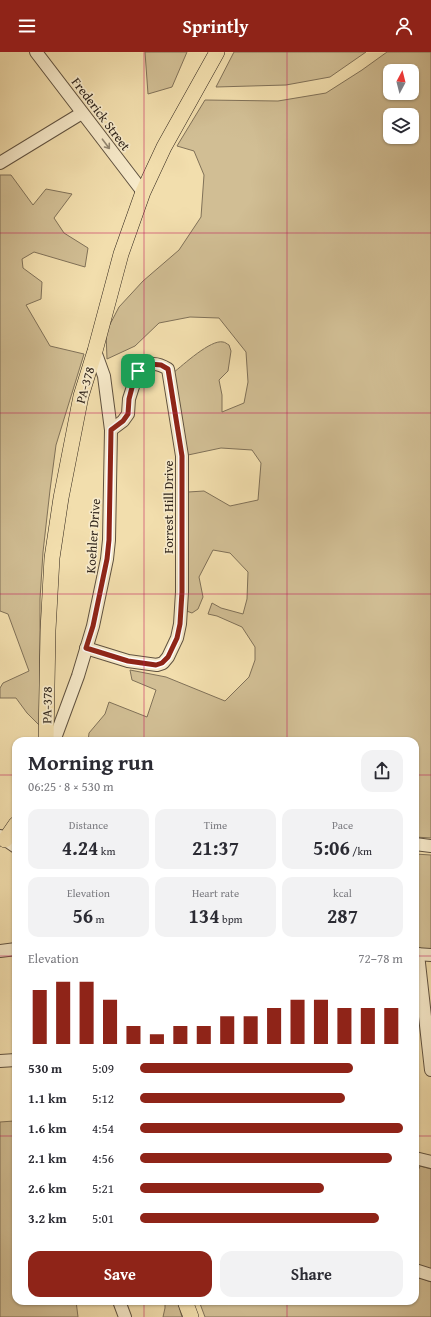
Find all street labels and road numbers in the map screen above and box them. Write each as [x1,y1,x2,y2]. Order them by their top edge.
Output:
street label: Frederick Street [67,73,135,155]
street label: PA-378 [71,364,99,406]
street label: Forrest Hill Drive [159,460,178,554]
street label: Koehler Drive [81,498,105,574]
street label: PA-378 [37,686,57,724]

